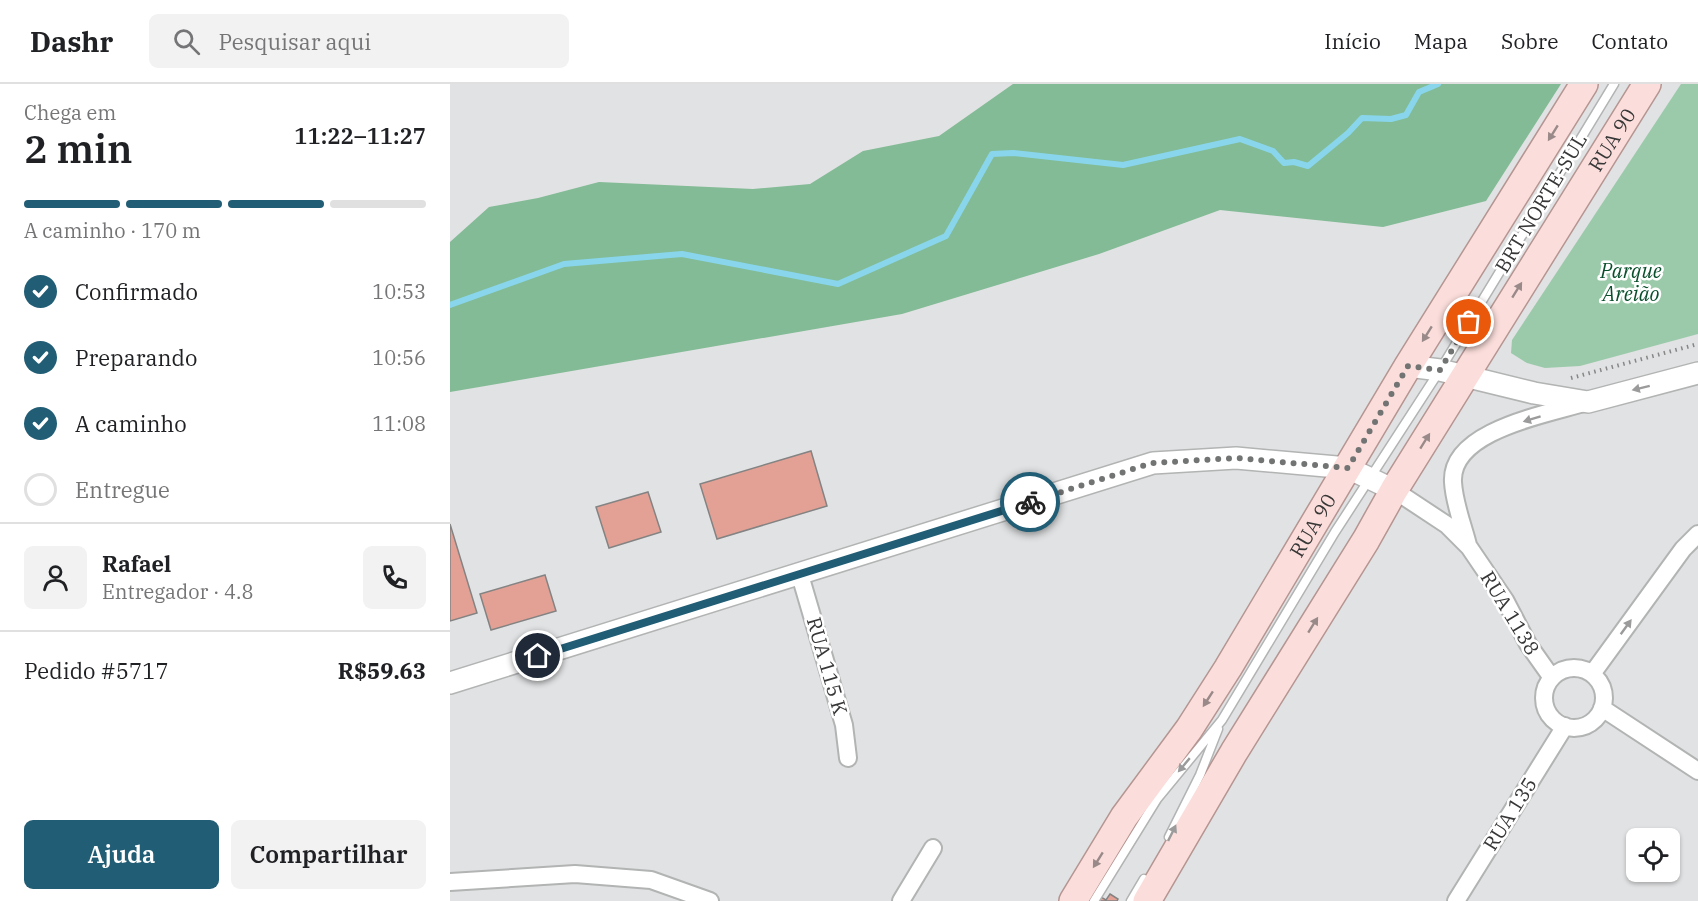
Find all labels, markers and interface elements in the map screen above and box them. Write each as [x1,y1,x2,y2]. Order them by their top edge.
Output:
search box [149,14,569,68]
text: Dashr [30,23,113,60]
icon: search [170,25,203,58]
text: Pesquisar aqui [218,27,371,56]
text: Início [1324,27,1381,55]
text: Mapa [1414,27,1468,55]
text: Sobre [1501,27,1558,55]
text: Contato [1591,27,1668,55]
text: Chega em [24,99,116,126]
street label: RUA 90 [1582,103,1642,176]
text: 11:22–11:27 [294,121,426,150]
text: 2 min [24,123,132,174]
one-way arrow [1547,125,1559,141]
street label: BRT NORTE-SUL [1488,128,1593,277]
text: A caminho · 170 m [24,217,201,244]
park label: Parque Areião [1599,257,1662,307]
icon: check [24,275,57,308]
text: Confirmado [75,277,198,306]
text: 10:53 [372,278,426,305]
one-way arrow [1512,282,1523,298]
pin [1443,296,1494,347]
icon: bag [1452,305,1485,338]
one-way arrow [1422,326,1433,342]
icon: check [24,341,57,374]
text: Preparando [75,343,197,372]
text: 10:56 [372,344,426,371]
one-way arrow [1632,384,1650,393]
icon: check [24,407,57,440]
text: A caminho [75,409,187,438]
text: 11:08 [372,410,426,437]
one-way arrow [1523,415,1541,424]
one-way arrow [1419,433,1430,449]
courier [1000,472,1060,532]
text: Entregue [75,475,170,504]
icon: bike [1014,486,1047,519]
street label: RUA 90 [1283,488,1342,562]
button: person [24,546,87,609]
button: phone [363,546,426,609]
text: Rafael [102,549,171,578]
street label: RUA 1138 [1475,566,1546,660]
text: Entregador · 4.8 [102,578,253,605]
street label: RUA 115 K [801,614,854,718]
one-way arrow [1307,617,1318,633]
one-way arrow [1620,619,1632,635]
pin [512,630,563,681]
icon: home [521,639,554,672]
text: Pedido #5717 [24,656,169,685]
text: R$59.63 [338,656,426,685]
one-way arrow [1203,691,1214,707]
one-way arrow [1178,757,1191,773]
street label: RUA 135 [1476,772,1543,856]
button: Ajuda [24,820,219,889]
button: Compartilhar [231,820,426,889]
one-way arrow [1167,824,1176,841]
map controls [1626,828,1680,882]
button: locate [1626,828,1680,882]
one-way arrow [1093,852,1104,868]

